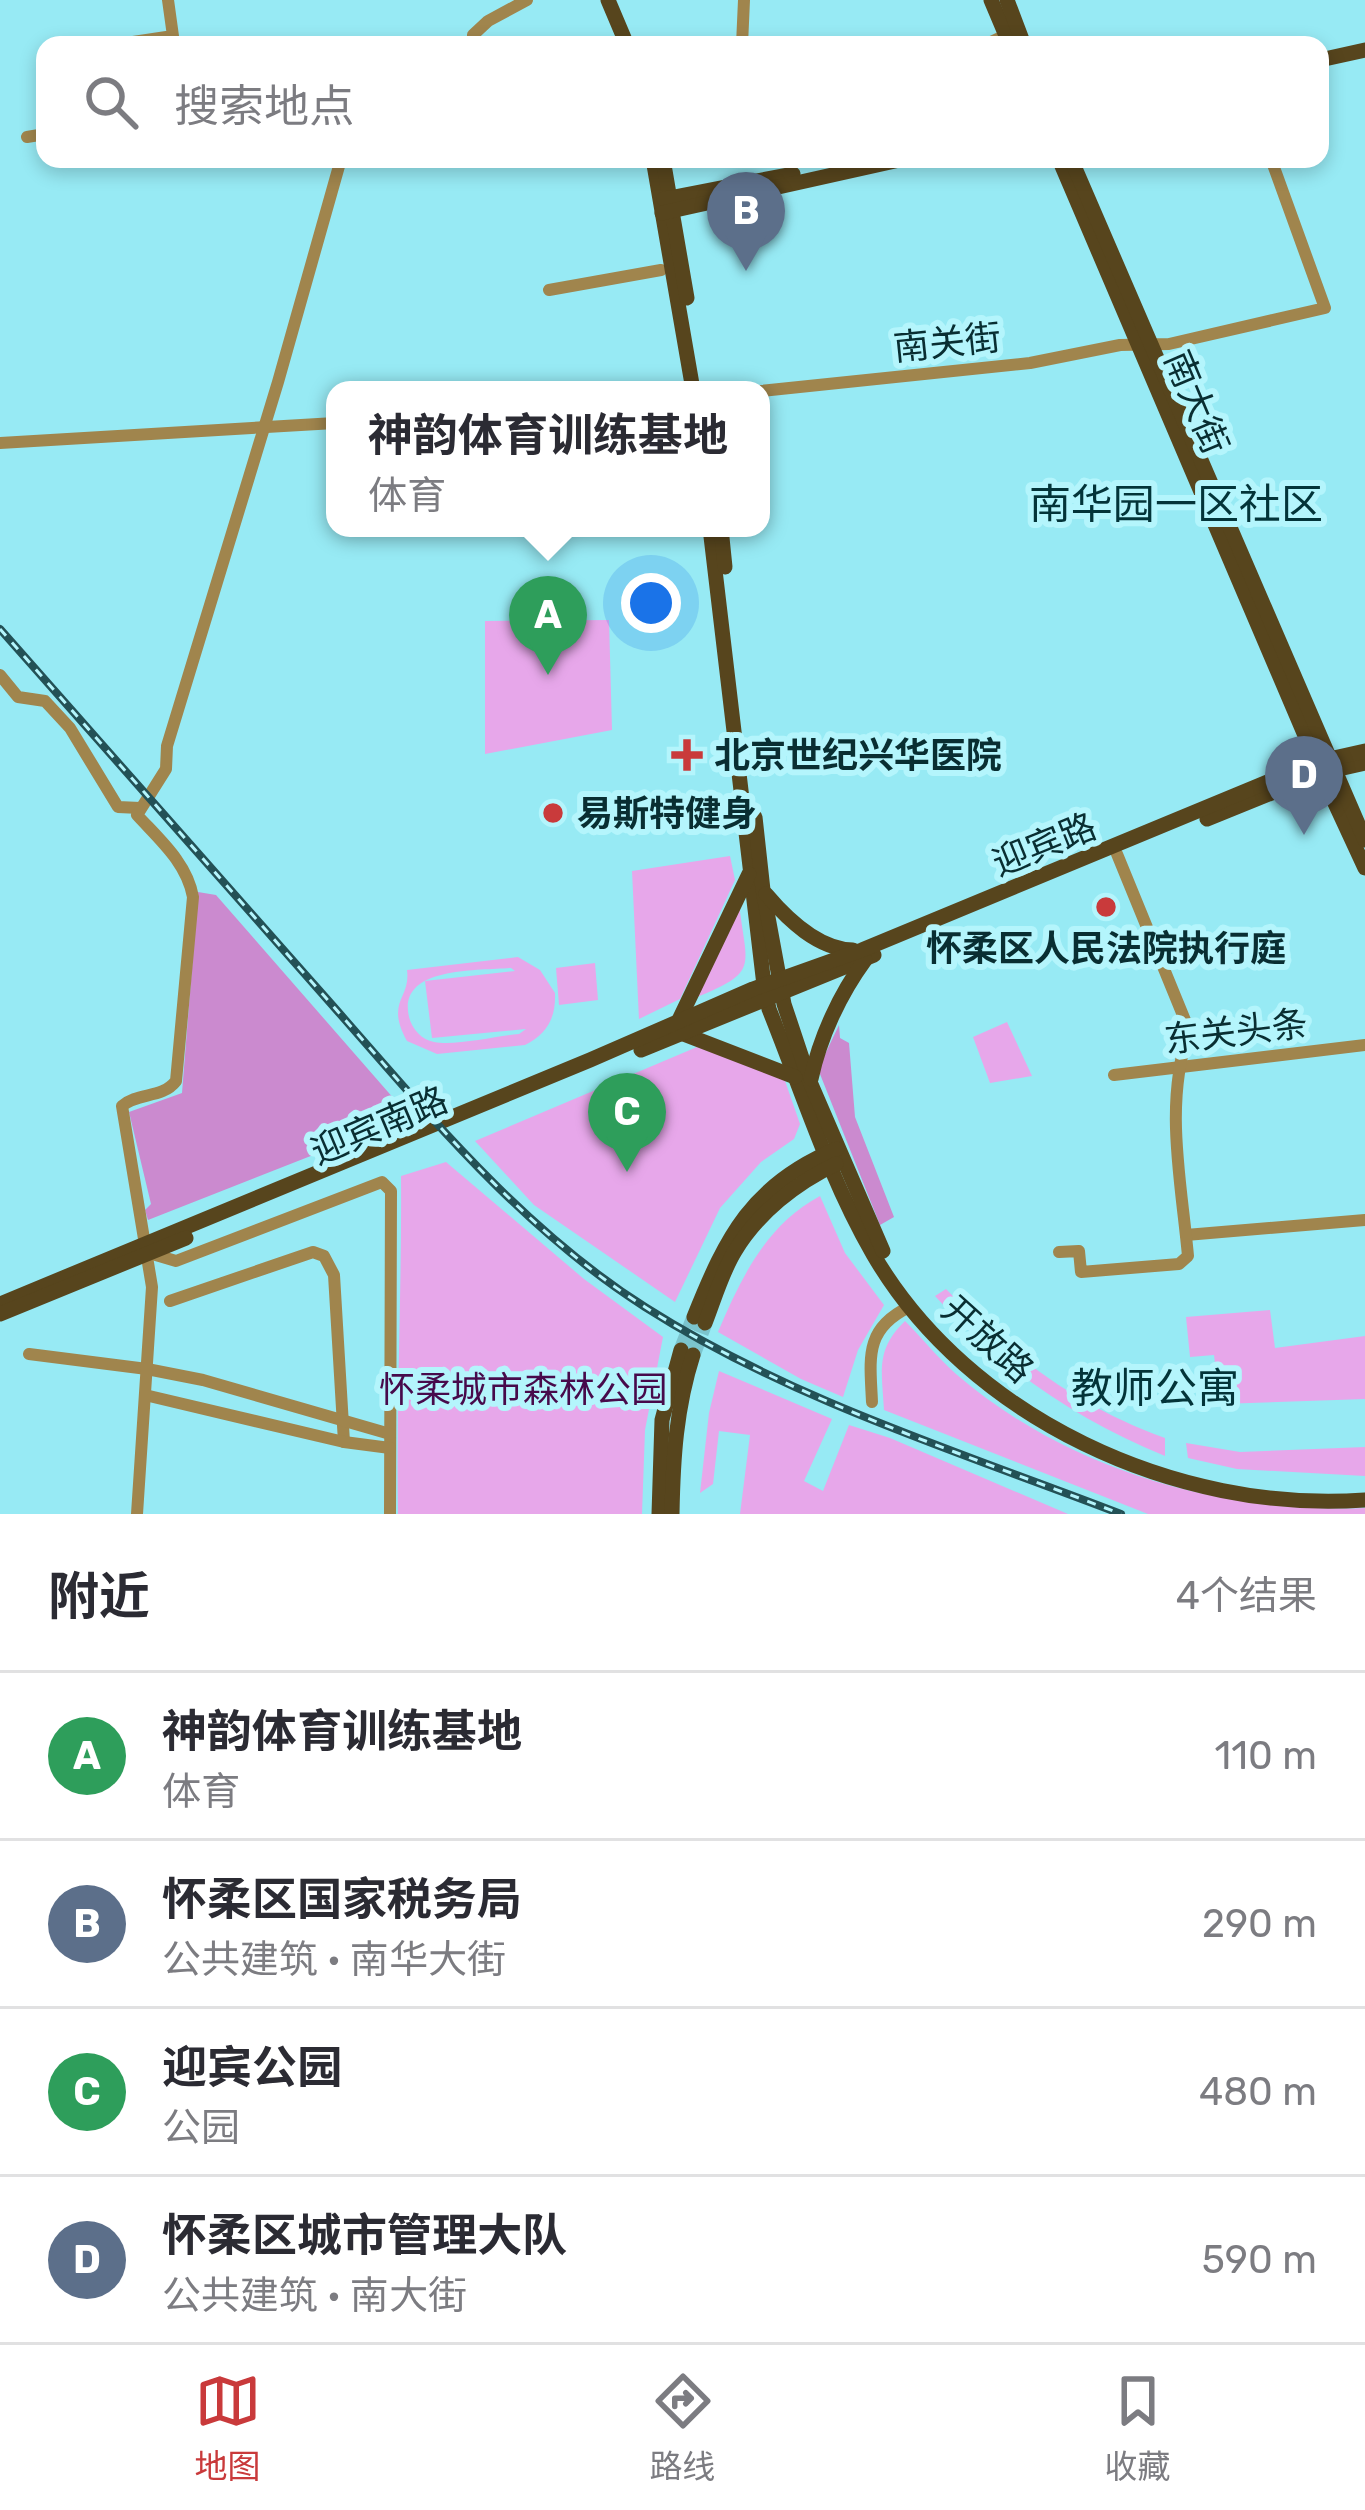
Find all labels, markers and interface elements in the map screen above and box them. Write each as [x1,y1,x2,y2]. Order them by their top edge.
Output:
search box [36,36,1329,168]
icon: search [78,69,144,135]
text: 搜索地点 [174,80,354,133]
pin: B [707,172,785,271]
street label: 南关街 [891,315,1003,370]
street label: 南大街 [1156,344,1237,460]
popup [326,381,770,537]
text: 神韵体育训练基地 [368,409,728,462]
text: 体育 [368,473,446,519]
district label: 南华园一区社区 [1029,480,1323,530]
your location [621,573,681,633]
pin: A [509,576,587,675]
place label: 北京世纪兴华医院 [714,734,1002,777]
pin: D [1265,736,1343,835]
marker: 北京世纪兴华医院 [671,739,703,771]
place label: 易斯特健身 [577,792,757,835]
marker: 易斯特健身 [540,800,566,826]
street label: 迎宾路 [986,804,1102,885]
marker: 怀柔区人民法院执行庭 [1093,894,1119,920]
place label: 怀柔区人民法院执行庭 [926,927,1286,970]
street label: 东关头条 [1162,1001,1310,1062]
pin: C [588,1073,666,1172]
street label: 迎宾南路 [305,1078,454,1173]
street label: 开放路 [933,1287,1042,1391]
district label: 教师公寓 [1071,1364,1239,1414]
park label: 怀柔城市森林公园 [379,1368,667,1411]
text: 附近 [48,1566,150,1627]
text: 4个结果 [1176,1573,1317,1619]
text: 神韵体育训练基地 [162,1705,522,1758]
text: A [73,1733,101,1779]
text: 110 m [1215,1733,1317,1779]
text: 体育 [162,1769,240,1815]
text: 怀柔区国家税务局 [162,1873,522,1926]
text: B [73,1901,101,1947]
text: 290 m [1202,1901,1317,1947]
text: 公共建筑 · 南华大街 [162,1937,506,1983]
text: 迎宾公园 [162,2041,342,2094]
text: C [73,2069,101,2115]
text: 480 m [1199,2069,1317,2115]
text: 公园 [162,2105,240,2151]
text: 怀柔区城市管理大队 [162,2209,567,2262]
text: D [73,2237,101,2283]
text: 590 m [1202,2237,1317,2283]
text: 公共建筑 · 南大街 [162,2273,467,2319]
tab: 地图 [195,2368,261,2488]
tab: 路线 [650,2368,716,2488]
tab: 收藏 [1105,2368,1171,2488]

